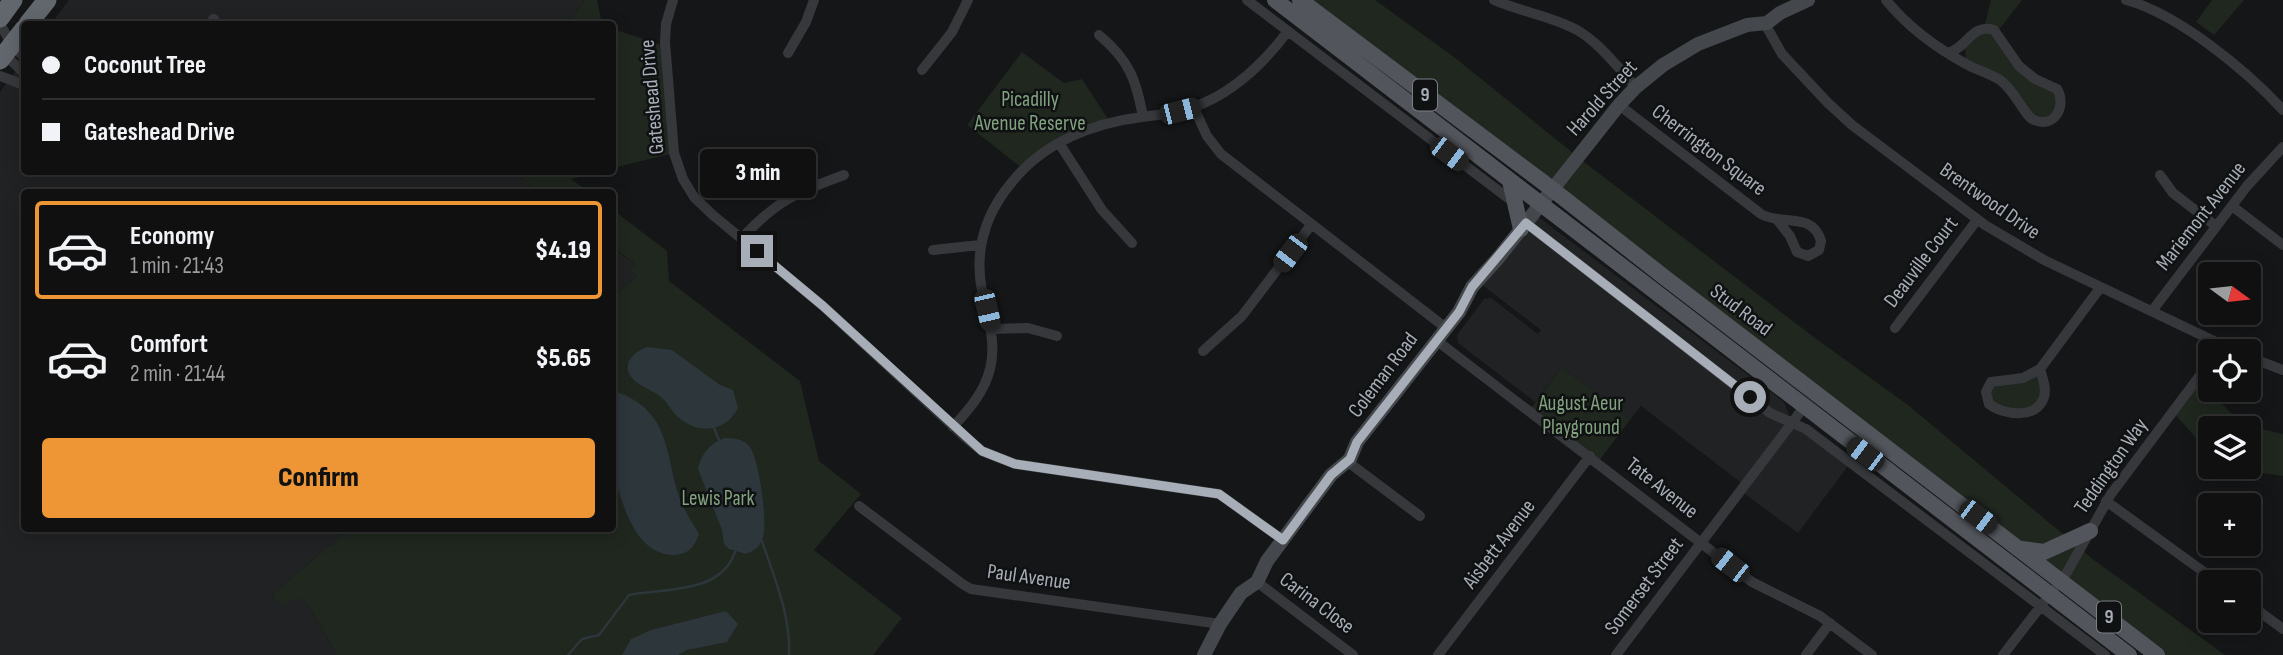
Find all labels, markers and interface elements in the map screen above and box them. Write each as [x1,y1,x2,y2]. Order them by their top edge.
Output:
street label: Gateshead Drive [635,39,669,155]
text: Coconut Tree [84,50,206,81]
street label: Harold Street [1561,55,1643,141]
road number: 9 [1413,80,1437,110]
park label: Picadilly Avenue Reserve [973,87,1086,136]
car [1158,96,1203,126]
street label: Cherrington Square [1647,99,1771,201]
text: Gateshead Drive [84,117,235,148]
car [1426,133,1473,175]
callout: 3 min [699,149,815,198]
street label: Brentwood Drive [1935,157,2045,245]
street label: Mariemont Avenue [2151,157,2251,275]
text: 3 min [736,159,780,187]
street label: Deauville Court [1879,212,1963,312]
icon: car [46,219,109,282]
text: Economy [130,221,214,252]
car [1269,230,1312,276]
text: $4.19 [535,235,591,266]
route end [741,235,773,267]
text: 1 min · 21:43 [130,252,224,280]
north arrow [2198,262,2261,326]
map controls [2198,262,2261,633]
street label: Stud Road [1705,279,1777,341]
car [973,287,1002,333]
icon: car [46,327,109,390]
street label: Coleman Road [1343,328,1423,422]
text: Comfort [130,329,208,360]
button: locate [2198,339,2261,402]
text: $5.65 [535,343,591,374]
text: 2 min · 21:44 [130,360,225,388]
route start [1734,381,1766,413]
park label: August Aeur Playground [1538,391,1623,440]
street label: Teddington Way [2069,413,2153,519]
button: layers [2198,416,2261,479]
car [1842,433,1889,475]
button: Confirm [42,438,595,518]
street label: Tate Avenue [1621,452,1703,524]
park label: Lewis Park [681,486,755,511]
button: + [2198,493,2261,556]
street label: Aisbett Avenue [1457,495,1541,594]
car [1955,496,2002,538]
street label: Somerset Street [1599,532,1689,640]
car [1707,544,1754,586]
street label: Paul Avenue [986,559,1072,595]
street label: Carina Close [1275,567,1359,639]
button: − [2198,570,2261,633]
road number: 9 [2097,602,2121,632]

